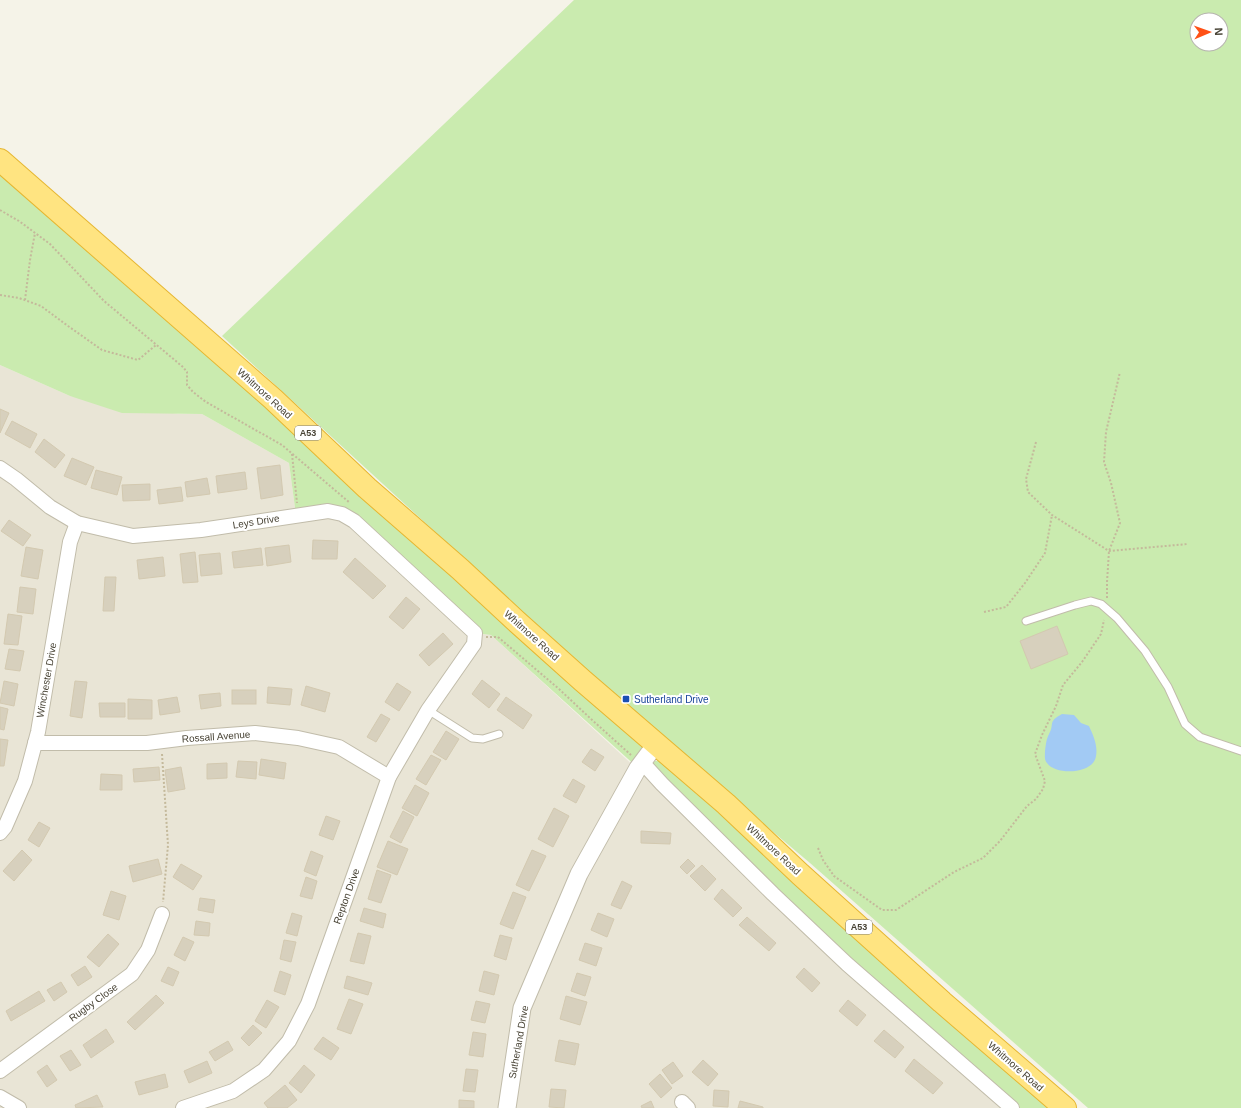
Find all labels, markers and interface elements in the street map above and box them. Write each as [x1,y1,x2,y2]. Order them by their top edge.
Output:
north arrow [1189,12,1229,52]
text: N [1213,27,1225,36]
street label: Whitmore Road [235,366,294,421]
road number: A53 [295,426,321,440]
street label: Leys Drive [232,512,281,531]
street label: Whitmore Road [502,608,561,663]
street label: Winchester Drive [34,641,59,719]
marker: Sutherland Drive [621,694,631,704]
place label: Sutherland Drive [634,694,709,705]
street label: Rossall Avenue [181,729,251,744]
street label: Whitmore Road [745,822,803,877]
street label: Repton Drive [331,866,362,925]
road number: A53 [846,920,872,934]
street label: Rugby Close [67,981,120,1024]
street label: Sutherland Drive [507,1004,530,1080]
street label: Whitmore Road [986,1039,1045,1093]

